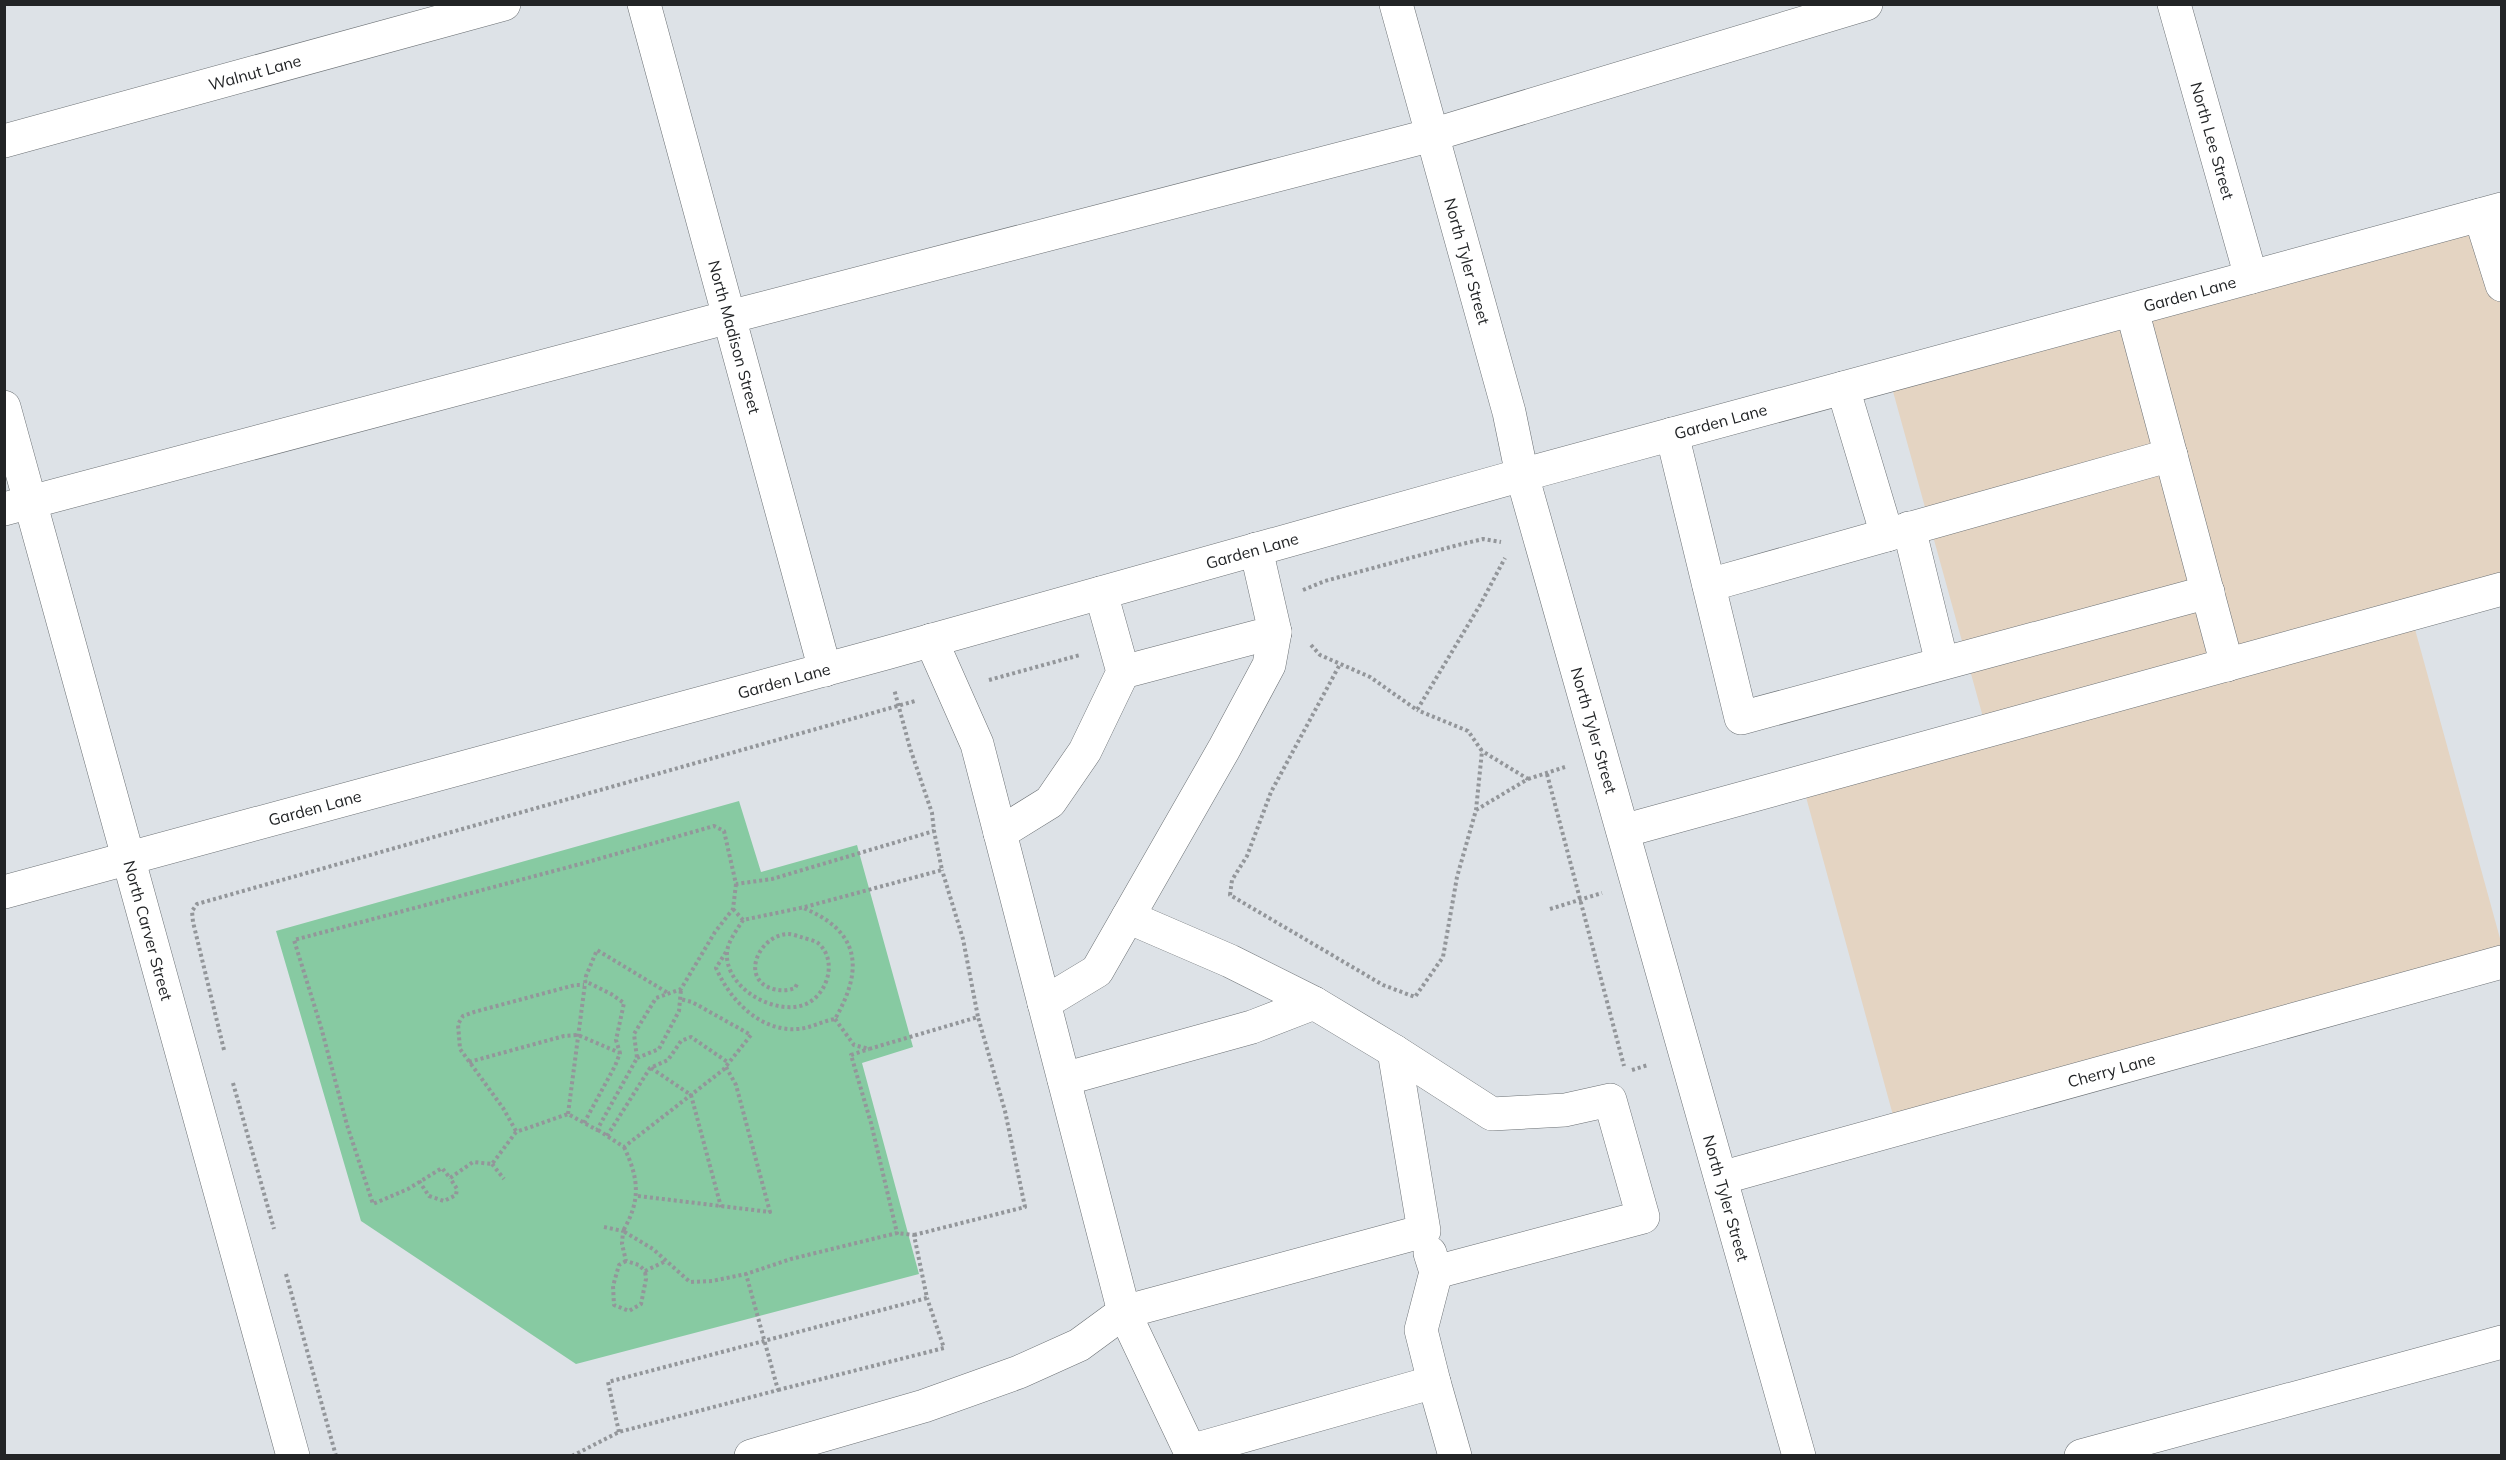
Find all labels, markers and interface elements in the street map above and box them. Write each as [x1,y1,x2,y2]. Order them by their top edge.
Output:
street label: Walnut Lane [206,50,303,95]
street label: North Lee Street [2186,80,2239,202]
street label: North Tyler Street [1440,196,1494,327]
street label: North Madison Street [704,258,765,416]
street label: Garden Lane [2141,272,2238,316]
street label: Garden Lane [1672,399,1769,443]
street label: Garden Lane [1203,528,1301,573]
street label: Garden Lane [735,659,833,703]
street label: North Tyler Street [1567,665,1622,796]
street label: Garden Lane [266,786,363,830]
street label: North Carver Street [119,858,177,1003]
street label: Cherry Lane [2065,1048,2158,1092]
street label: North Tyler Street [1699,1133,1754,1264]

